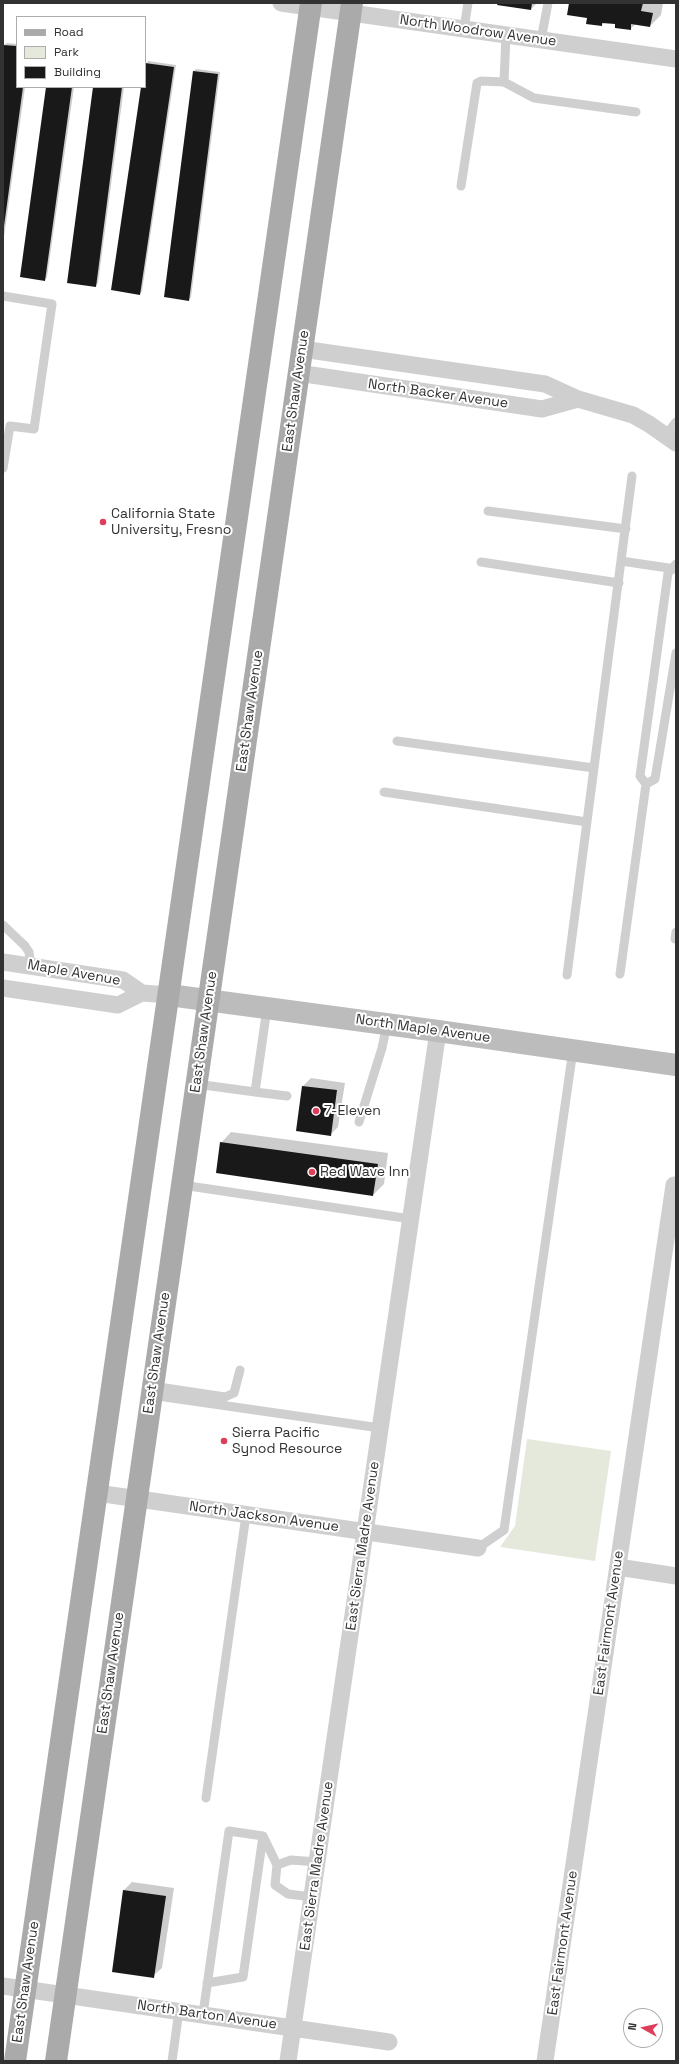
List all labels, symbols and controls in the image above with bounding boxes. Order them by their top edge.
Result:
street label: North Woodrow Avenue [399,12,557,50]
legend [16,16,146,88]
text: Road [54,24,83,40]
text: Park [54,44,79,60]
text: Building [54,64,101,80]
street label: East Shaw Avenue [279,329,313,453]
street label: North Backer Avenue [367,376,509,412]
place label: California State University, Fresno [111,506,231,538]
marker: California State University, Fresno [98,517,108,527]
street label: East Shaw Avenue [233,649,267,773]
street label: Maple Avenue [26,957,122,989]
street label: East Shaw Avenue [187,970,221,1094]
street label: North Maple Avenue [355,1011,491,1047]
place label: 7-Eleven [324,1103,381,1119]
marker: 7-Eleven [311,1106,321,1116]
place label: Red Wave Inn [320,1164,409,1180]
marker: Red Wave Inn [307,1167,317,1177]
street label: East Shaw Avenue [140,1291,174,1415]
place label: Sierra Pacific Synod Resource [232,1425,342,1458]
marker: Sierra Pacific Synod Resource [219,1436,229,1446]
street label: East Sierra Madre Avenue [343,1460,383,1632]
street label: North Jackson Avenue [188,1498,340,1536]
street label: East Fairmont Avenue [591,1550,627,1696]
street label: East Shaw Avenue [94,1611,128,1735]
street label: East Sierra Madre Avenue [297,1780,337,1952]
street label: East Fairmont Avenue [545,1870,581,2016]
street label: East Shaw Avenue [9,1920,43,2044]
street label: North Barton Avenue [136,1997,278,2033]
north arrow [623,2008,663,2048]
text: N [625,2022,640,2031]

